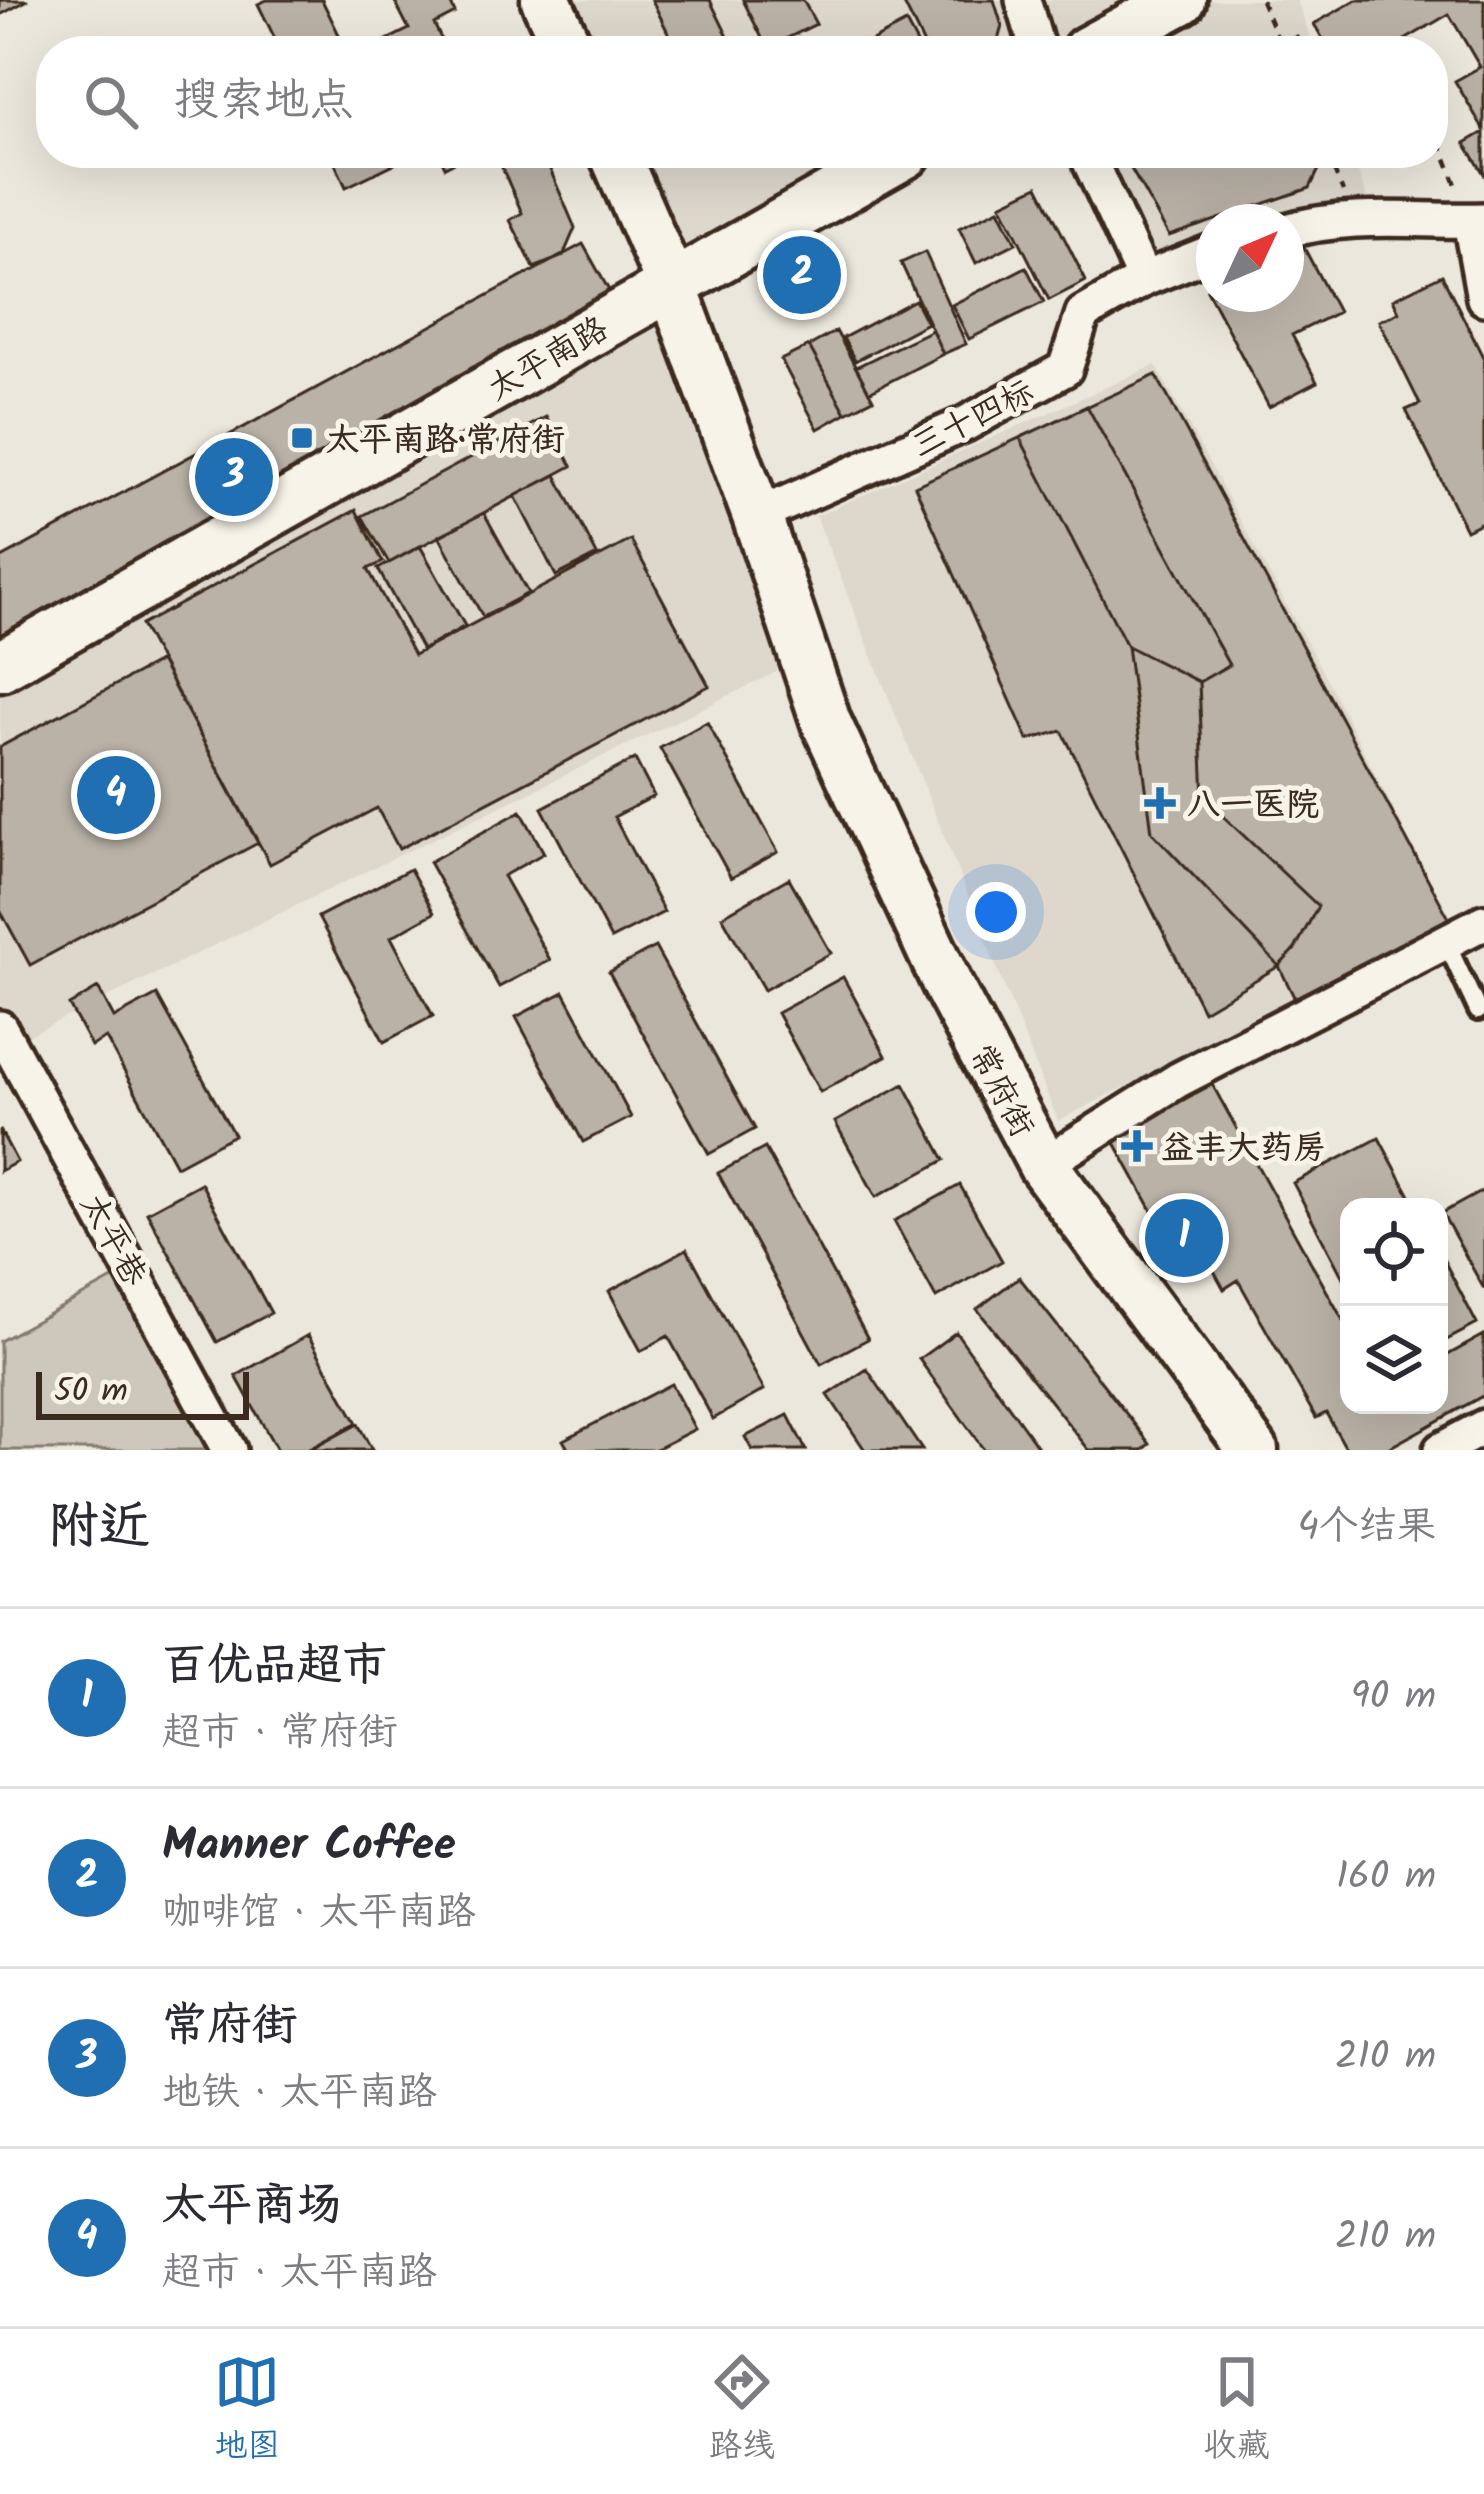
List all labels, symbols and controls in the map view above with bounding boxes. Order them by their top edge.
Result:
search box [36,36,1448,168]
text: 搜索地点 [174,66,354,138]
icon: search [78,69,144,135]
north arrow [1196,204,1304,312]
pin: 2 [763,230,841,320]
street label: 太平南路 [478,304,619,416]
street label: 三十四标 [903,367,1044,474]
place label: 太平南路·常府街 [326,415,565,468]
marker: 太平南路·常府街 [289,425,315,451]
pin: 3 [195,432,273,522]
pin: 4 [77,750,155,840]
place label: 八一医院 [1187,780,1319,833]
marker: 八一医院 [1144,787,1176,819]
your location [966,882,1026,942]
street label: 常府街 [953,1035,1047,1148]
place label: 益丰大药房 [1161,1123,1326,1176]
marker: 益丰大药房 [1124,1133,1150,1159]
street label: 太平巷 [65,1185,159,1297]
pin: 1 [1145,1193,1223,1283]
map controls [1340,1198,1448,1414]
button: locate [1340,1198,1448,1306]
button: layers [1340,1306,1448,1414]
scale bar [36,1366,249,1419]
text: 50 m [54,1366,128,1419]
text: 附近 [48,1488,150,1569]
text: 4个结果 [1298,1497,1436,1559]
text: 百优品超市 [162,1631,387,1703]
text: 1 [81,1667,93,1729]
text: 90 m [1351,1667,1436,1729]
text: 超市 · 常府街 [162,1703,398,1765]
text: Manner Coffee [162,1811,456,1883]
text: 2 [76,1847,98,1909]
text: 160 m [1336,1847,1436,1909]
text: 咖啡馆 · 太平南路 [162,1883,476,1945]
text: 常府街 [162,1991,297,2063]
text: 3 [76,2027,98,2089]
text: 210 m [1335,2027,1436,2089]
text: 地铁 · 太平南路 [162,2063,437,2125]
text: 太平商场 [162,2171,342,2243]
text: 4 [76,2207,98,2269]
text: 210 m [1335,2207,1436,2269]
text: 超市 · 太平南路 [162,2243,437,2305]
tab: 地图 [214,2349,280,2474]
tab: 路线 [709,2349,775,2474]
tab: 收藏 [1204,2349,1270,2474]

